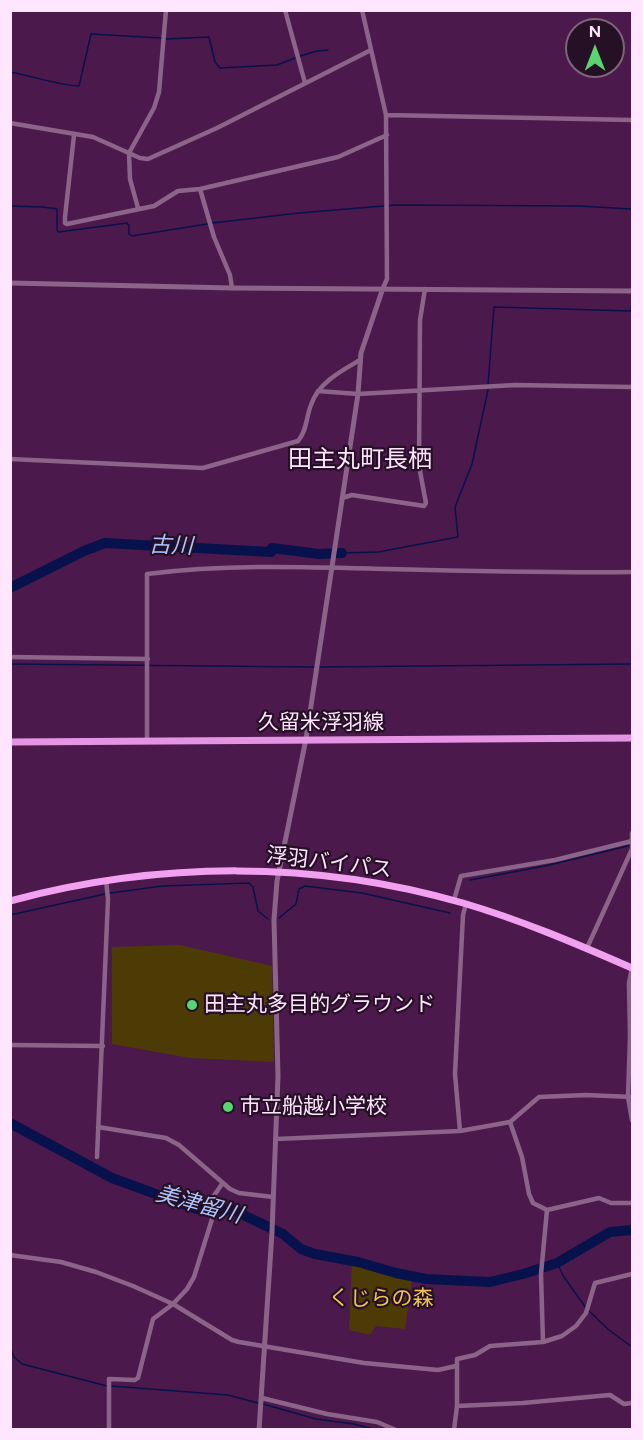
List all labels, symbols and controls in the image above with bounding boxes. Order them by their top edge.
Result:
north arrow [565,18,625,78]
text: N [589,22,601,41]
district label: 田主丸町長栖 [288,446,432,474]
water label: 古川 [149,532,193,560]
street label: 久留米浮羽線 [258,710,384,736]
street label: 浮羽バイパス [265,843,393,883]
place label: 田主丸多目的グラウンド [204,992,435,1018]
marker: 田主丸多目的グラウンド [185,998,199,1012]
place label: 市立船越小学校 [240,1094,387,1120]
marker: 市立船越小学校 [221,1100,235,1114]
water label: 美津留川 [153,1181,245,1229]
park label: くじらの森 [329,1286,433,1312]

